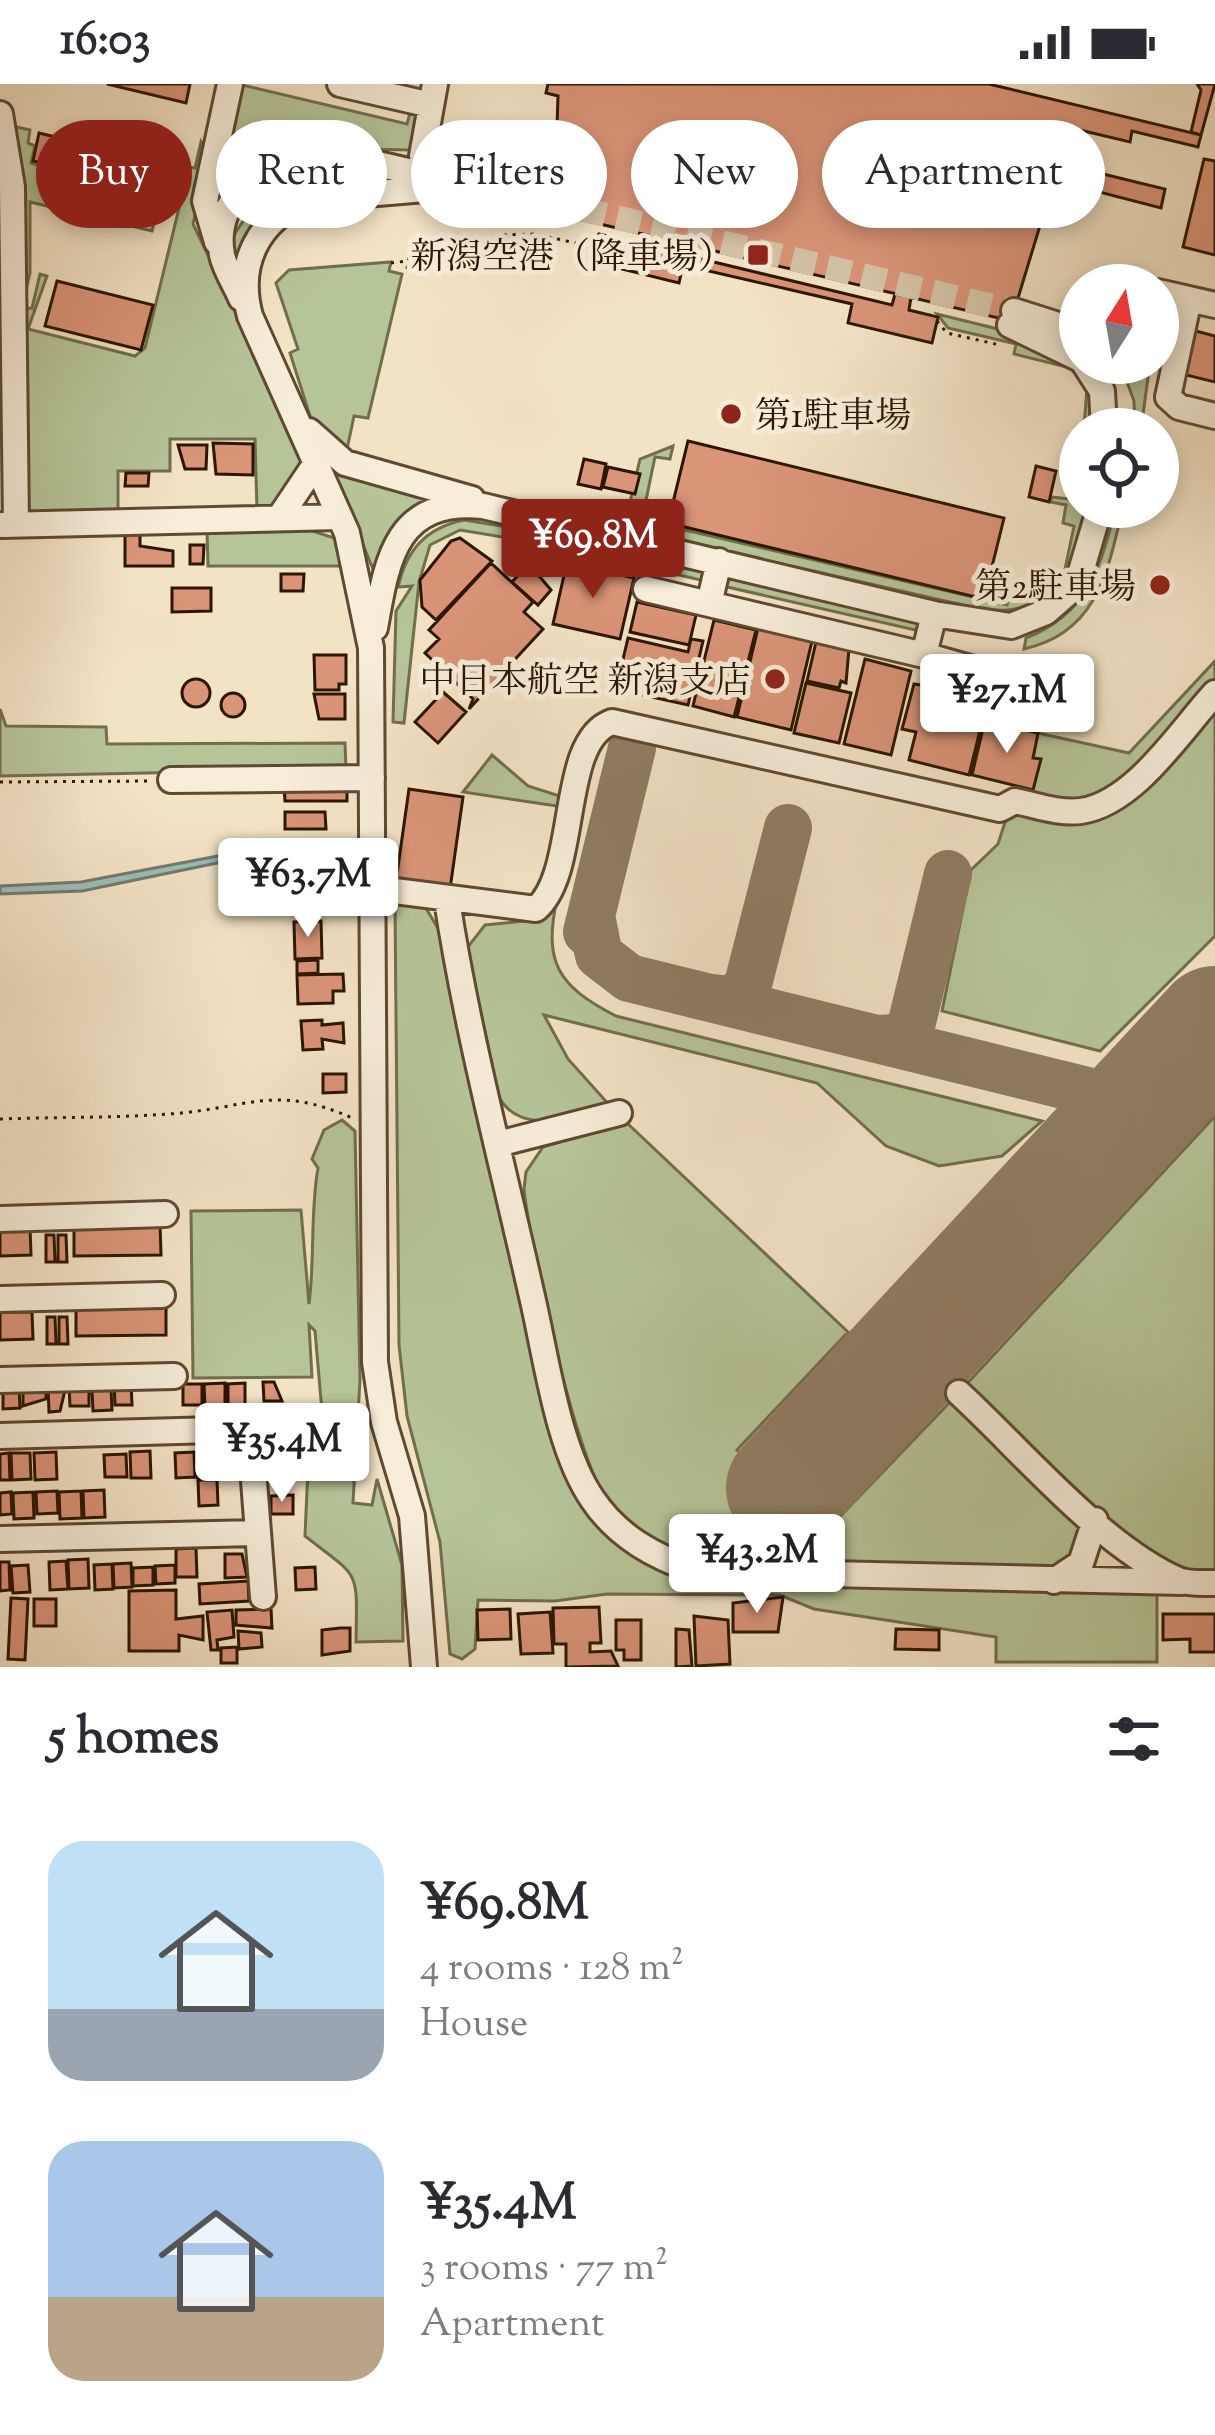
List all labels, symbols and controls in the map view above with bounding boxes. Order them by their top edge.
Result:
text: 16:03 [60,10,150,75]
chip: Buy [36,120,192,228]
chip: Rent [216,120,387,228]
chip: Filters [411,120,607,228]
chip: New [631,120,798,228]
chip: Apartment [822,120,1105,228]
place label: 新潟空港（降車場） [410,233,734,285]
marker: 新潟空港（降車場） [745,242,771,268]
north arrow [1059,264,1179,384]
map controls [1059,264,1179,528]
place label: 第1駐車場 [755,392,911,444]
marker: 第1駐車場 [718,401,744,427]
button: locate [1059,408,1179,528]
pin: ¥69.8M [495,499,691,601]
text: ¥69.8M [529,510,657,566]
place label: 第2駐車場 [975,563,1136,615]
marker: 第2駐車場 [1147,572,1173,598]
pin: ¥27.1M [909,654,1105,756]
place label: 中日本航空 新潟支店 [419,657,751,709]
text: ¥27.1M [947,665,1067,721]
marker: 中日本航空 新潟支店 [762,666,788,692]
pin: ¥63.7M [210,838,406,940]
text: ¥63.7M [245,849,371,905]
pin: ¥35.4M [184,1403,380,1505]
text: ¥35.4M [222,1414,342,1470]
pin: ¥43.2M [659,1514,855,1616]
text: ¥43.2M [696,1525,818,1581]
text: 5 homes [48,1703,219,1776]
icon: filters [1101,1706,1167,1772]
text: ¥69.8M [420,1869,589,1942]
icon: home [144,1889,288,2033]
text: 4 rooms · 128 m² [420,1942,684,1998]
text: House [420,1998,528,2054]
text: ¥35.4M [420,2169,576,2242]
icon: home [144,2189,288,2333]
text: 3 rooms · 77 m² [420,2242,668,2298]
text: Apartment [420,2298,604,2354]

